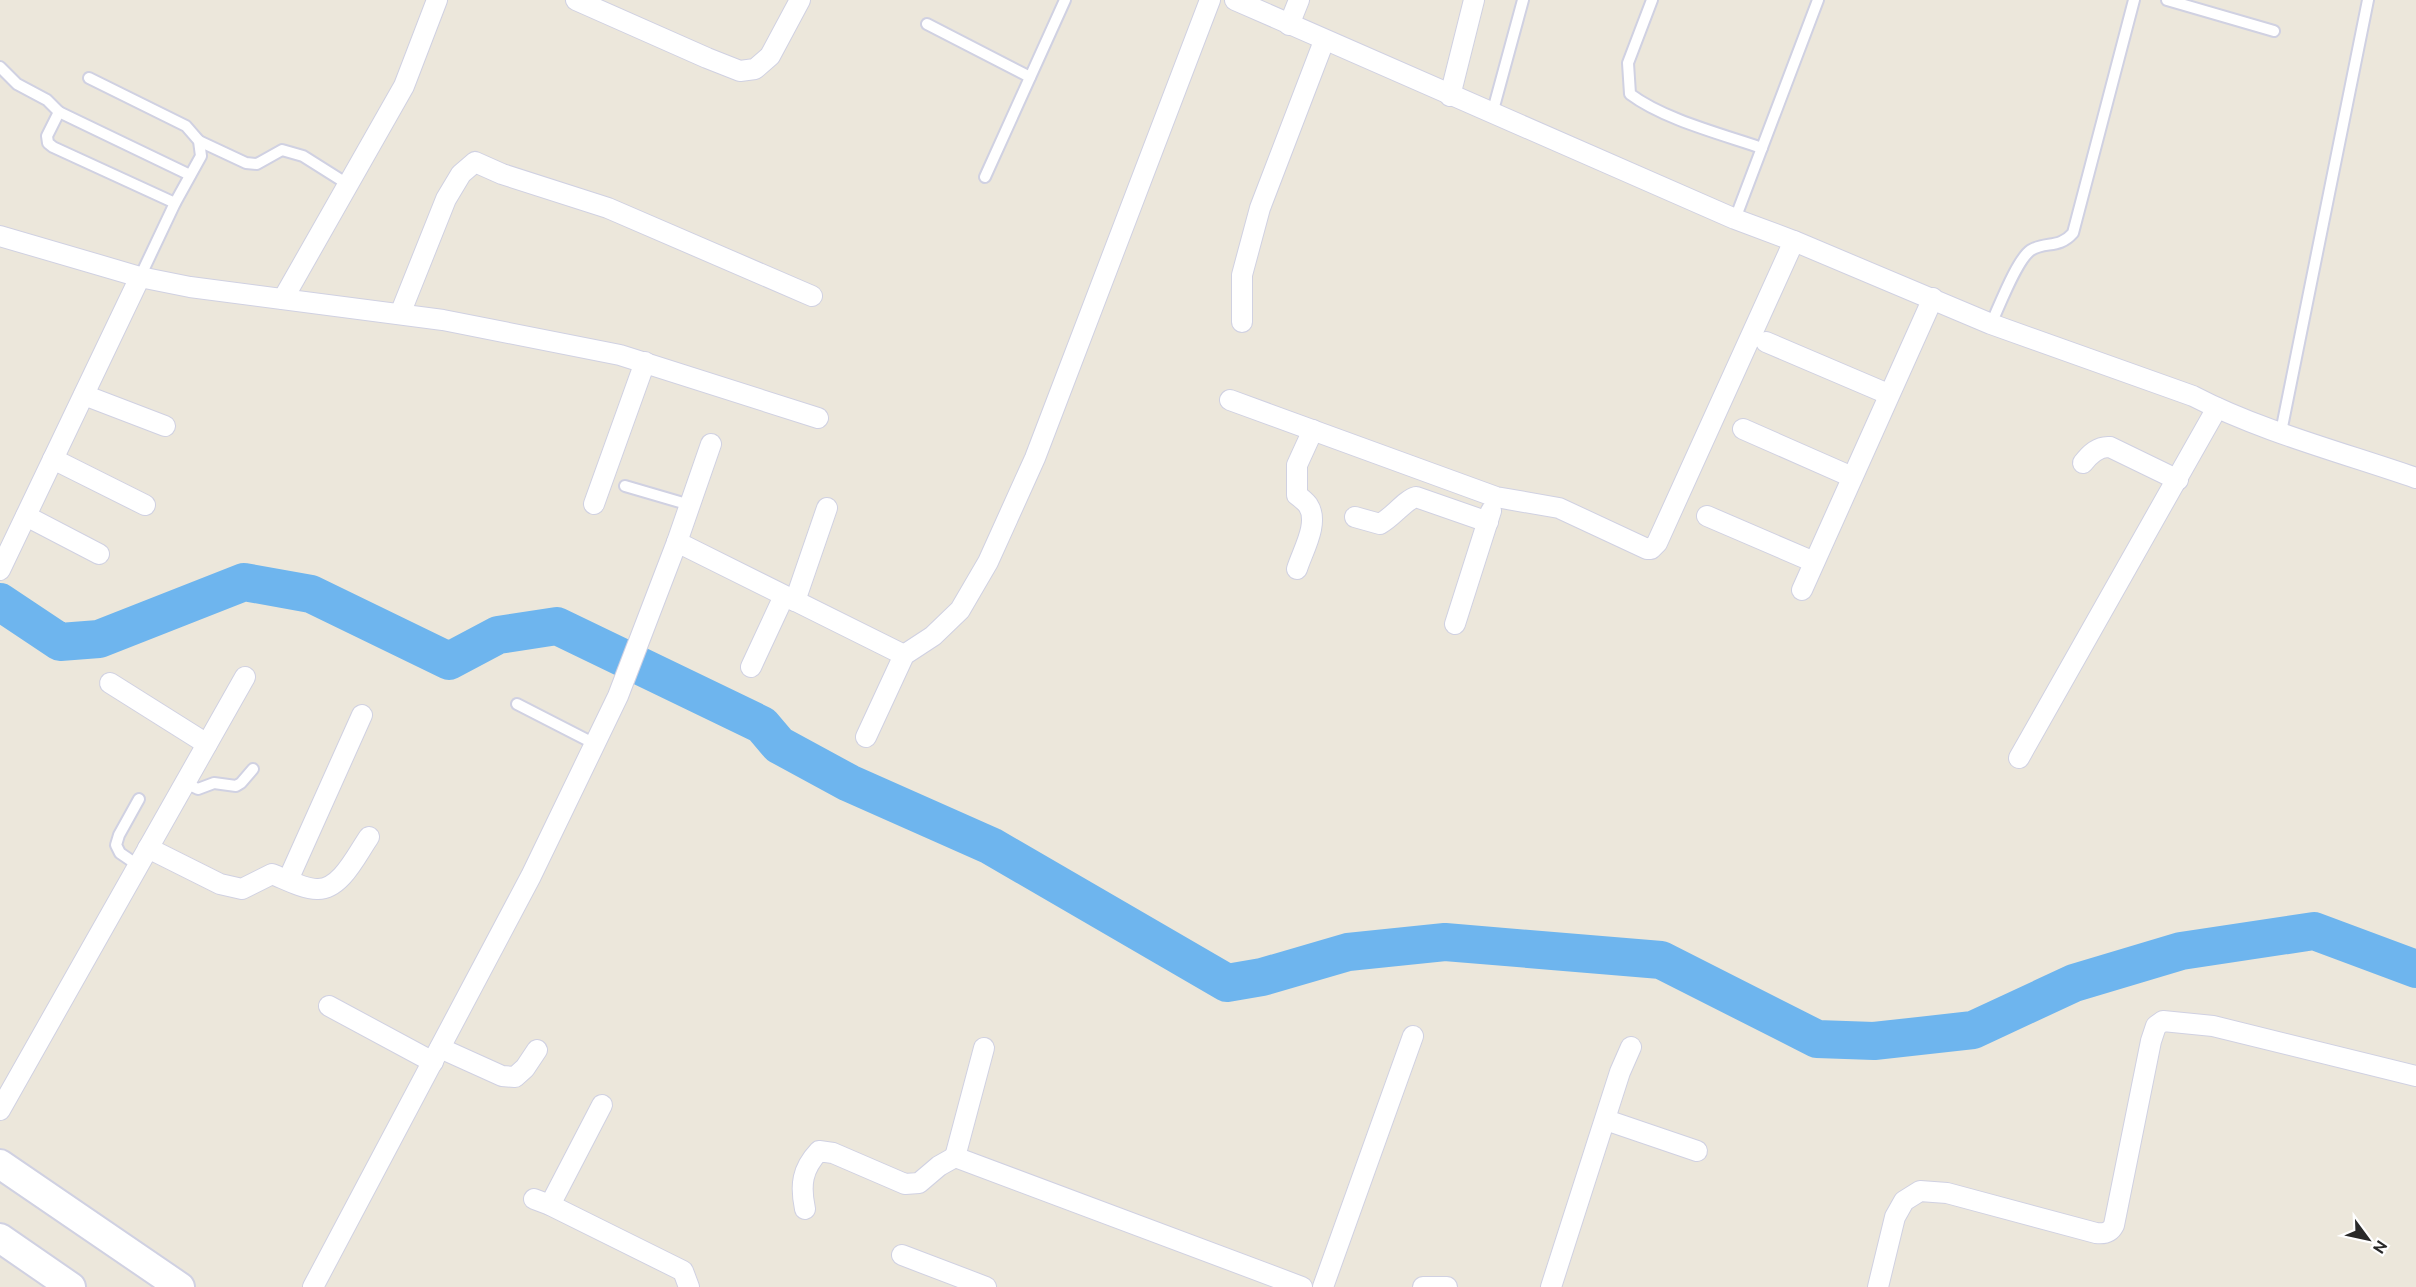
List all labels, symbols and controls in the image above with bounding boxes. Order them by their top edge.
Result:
north arrow [2338,1209,2398,1269]
text: N [2370,1237,2391,1257]

